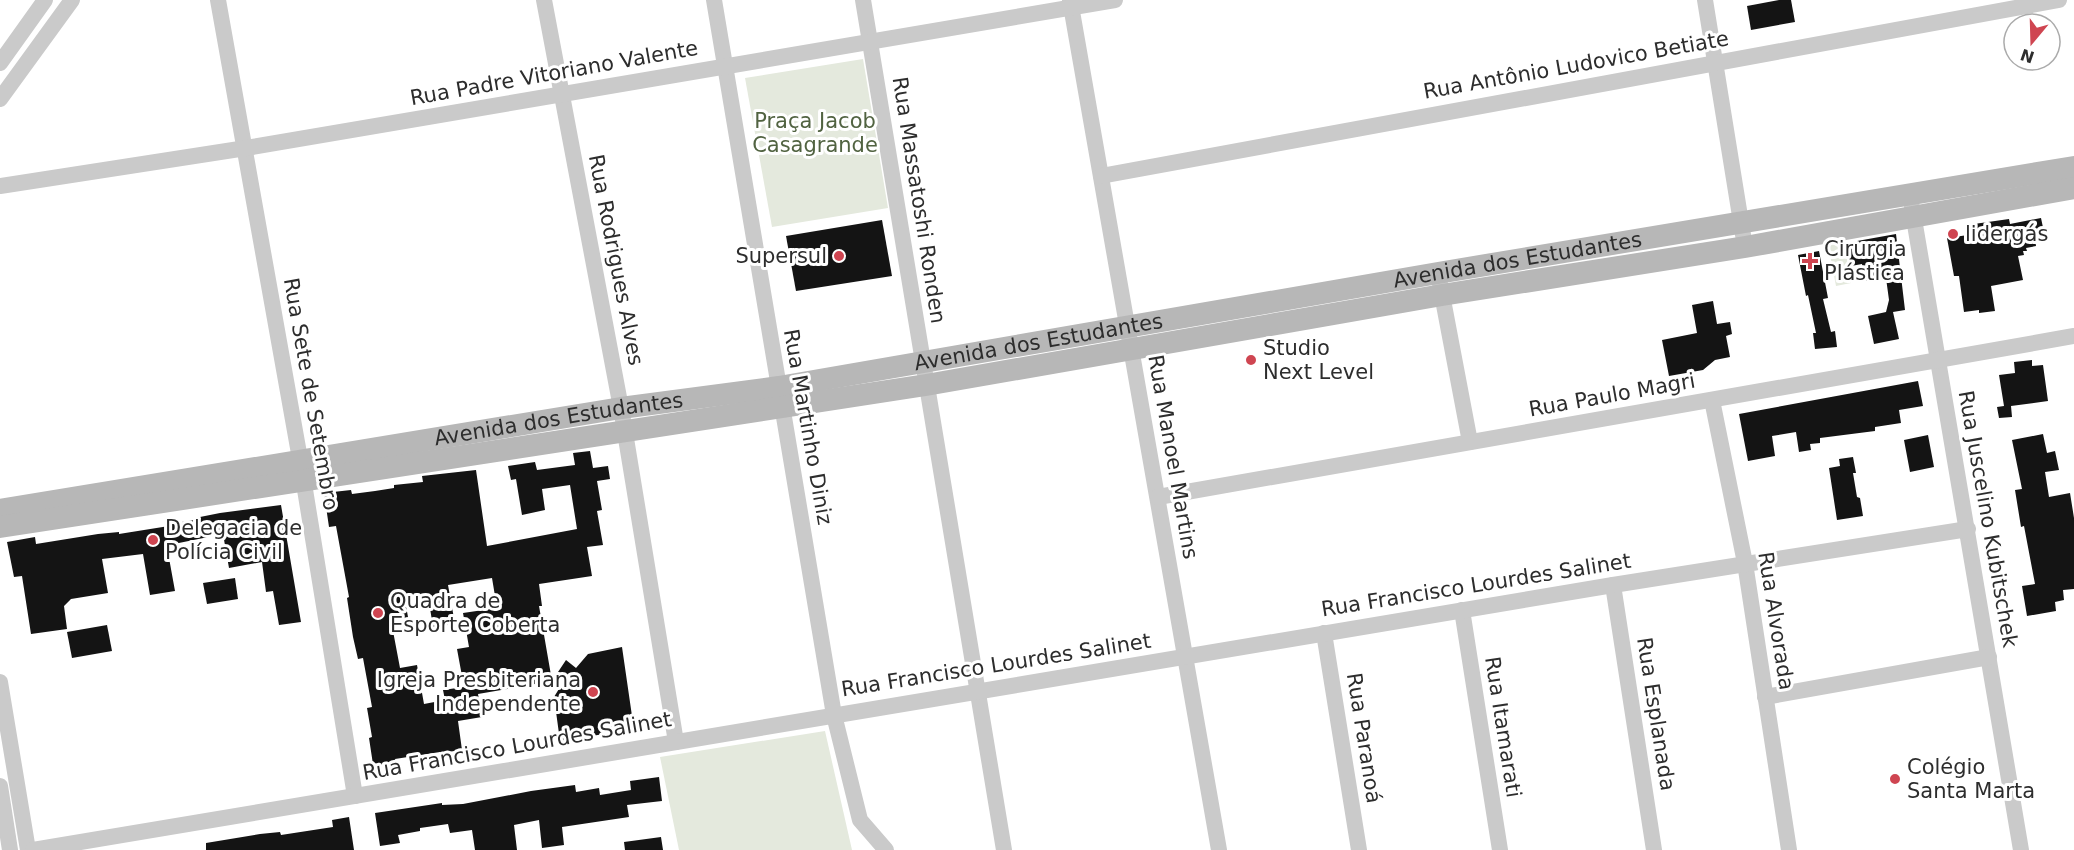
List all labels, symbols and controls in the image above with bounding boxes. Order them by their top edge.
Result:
north arrow [2002,12,2062,72]
street label: Rua Antônio Ludovico Betiate [1422,26,1730,104]
street label: Rua Padre Vitoriano Valente [408,36,700,110]
text: N [2018,45,2037,67]
street label: Rua Massatoshi Ronden [888,75,950,325]
park label: Praça Jacob Casagrande [752,109,878,157]
street label: Rua Rodrigues Alves [584,152,648,368]
place label: lidergás [1965,222,2048,246]
street label: Avenida dos Estudantes [1391,227,1644,293]
marker: lidergás [1946,227,1960,241]
place label: Cirurgia Plástica [1824,237,1907,285]
place label: Supersul [735,244,827,268]
marker: Supersul [832,249,846,263]
marker: Cirurgia Plástica [1801,252,1819,270]
street label: Rua Sete de Setembro [279,276,343,512]
street label: Avenida dos Estudantes [912,309,1165,375]
street label: Rua Martinho Diniz [779,327,837,527]
place label: Studio Next Level [1263,336,1374,384]
street label: Rua Manoel Martins [1143,353,1203,561]
marker: Studio Next Level [1244,353,1258,367]
street label: Rua Paulo Magri [1527,369,1697,421]
street label: Avenida dos Estudantes [432,388,685,451]
street label: Rua Juscelino Kubitschek [1954,389,2023,650]
place label: Delegacia de Polícia Civil [165,516,302,564]
marker: Delegacia de Polícia Civil [146,533,160,547]
street label: Rua Francisco Lourdes Salinet [1319,549,1633,621]
street label: Rua Alvorada [1753,550,1799,692]
place label: Quadra de Esporte Coberta [390,589,560,637]
marker: Quadra de Esporte Coberta [371,606,385,620]
street label: Rua Francisco Lourdes Salinet [839,629,1153,701]
street label: Rua Esplanada [1632,636,1680,792]
street label: Rua Itamarati [1480,655,1526,799]
place label: Igreja Presbiteriana Independente [377,668,581,716]
street label: Rua Paranoá [1342,671,1386,805]
marker: Igreja Presbiteriana Independente [586,685,600,699]
street label: Rua Francisco Lourdes Salinet [361,707,673,785]
place label: Colégio Santa Marta [1907,755,2035,803]
marker: Colégio Santa Marta [1888,772,1902,786]

